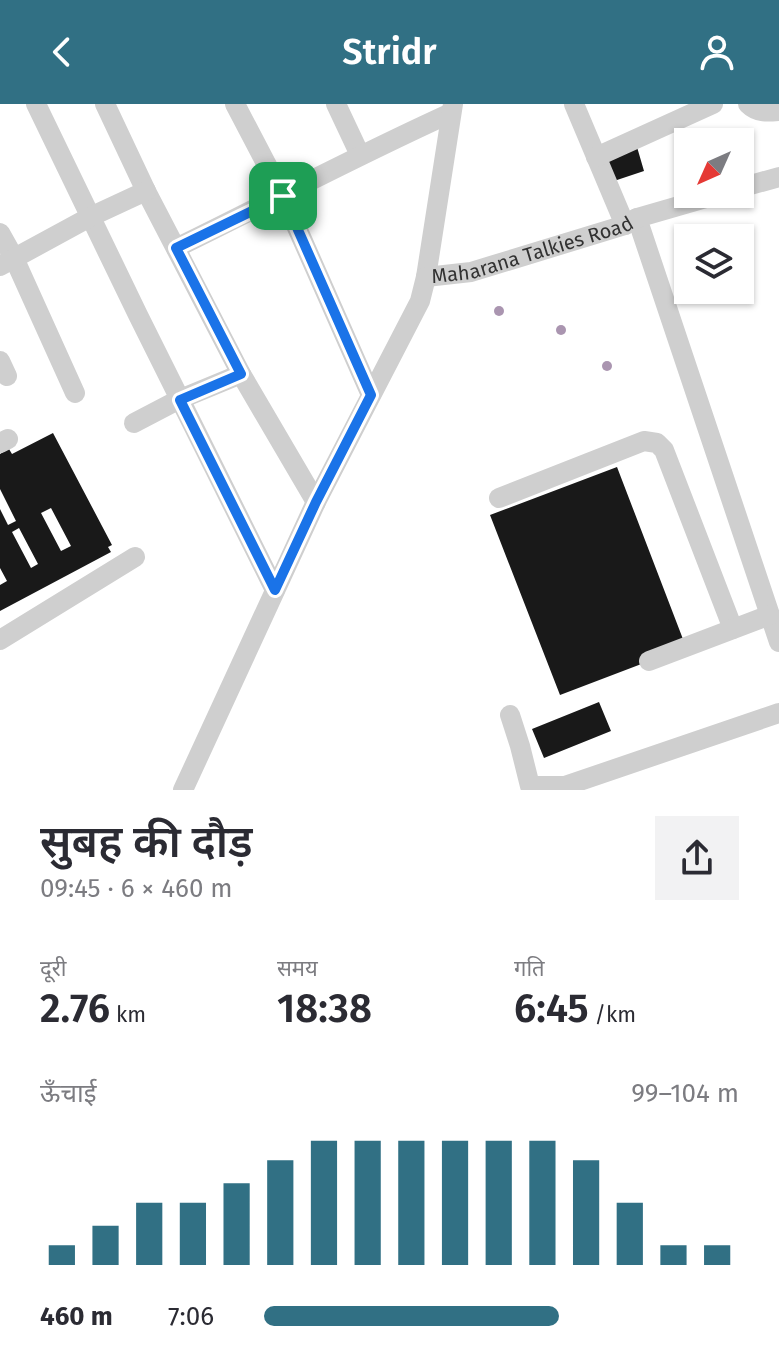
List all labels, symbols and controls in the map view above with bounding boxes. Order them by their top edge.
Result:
icon: back [40,30,84,74]
text: Stridr [342,30,437,74]
icon: person [695,30,739,74]
north arrow [674,128,754,208]
map controls [674,128,754,304]
pin [249,162,317,230]
icon: arrive [261,174,305,218]
street label: Maharana Talkies Road [430,211,638,288]
button: layers [674,224,754,304]
text: सुबह की दौड़ [40,816,253,869]
button: share [655,816,739,900]
text: 09:45 · 6 × 460 m [40,873,233,904]
text: दूरी [40,955,66,982]
text: समय [277,955,318,982]
text: गति [514,955,545,982]
text: 2.76 [40,985,110,1033]
text: 18:38 [277,985,372,1033]
text: 6:45 [514,985,589,1033]
text: km [110,1001,146,1028]
text: /km [589,1001,636,1028]
text: ऊँचाई [40,1078,96,1109]
text: 99–104 m [631,1078,739,1109]
text: 460 m [40,1301,113,1332]
text: 7:06 [168,1301,214,1332]

